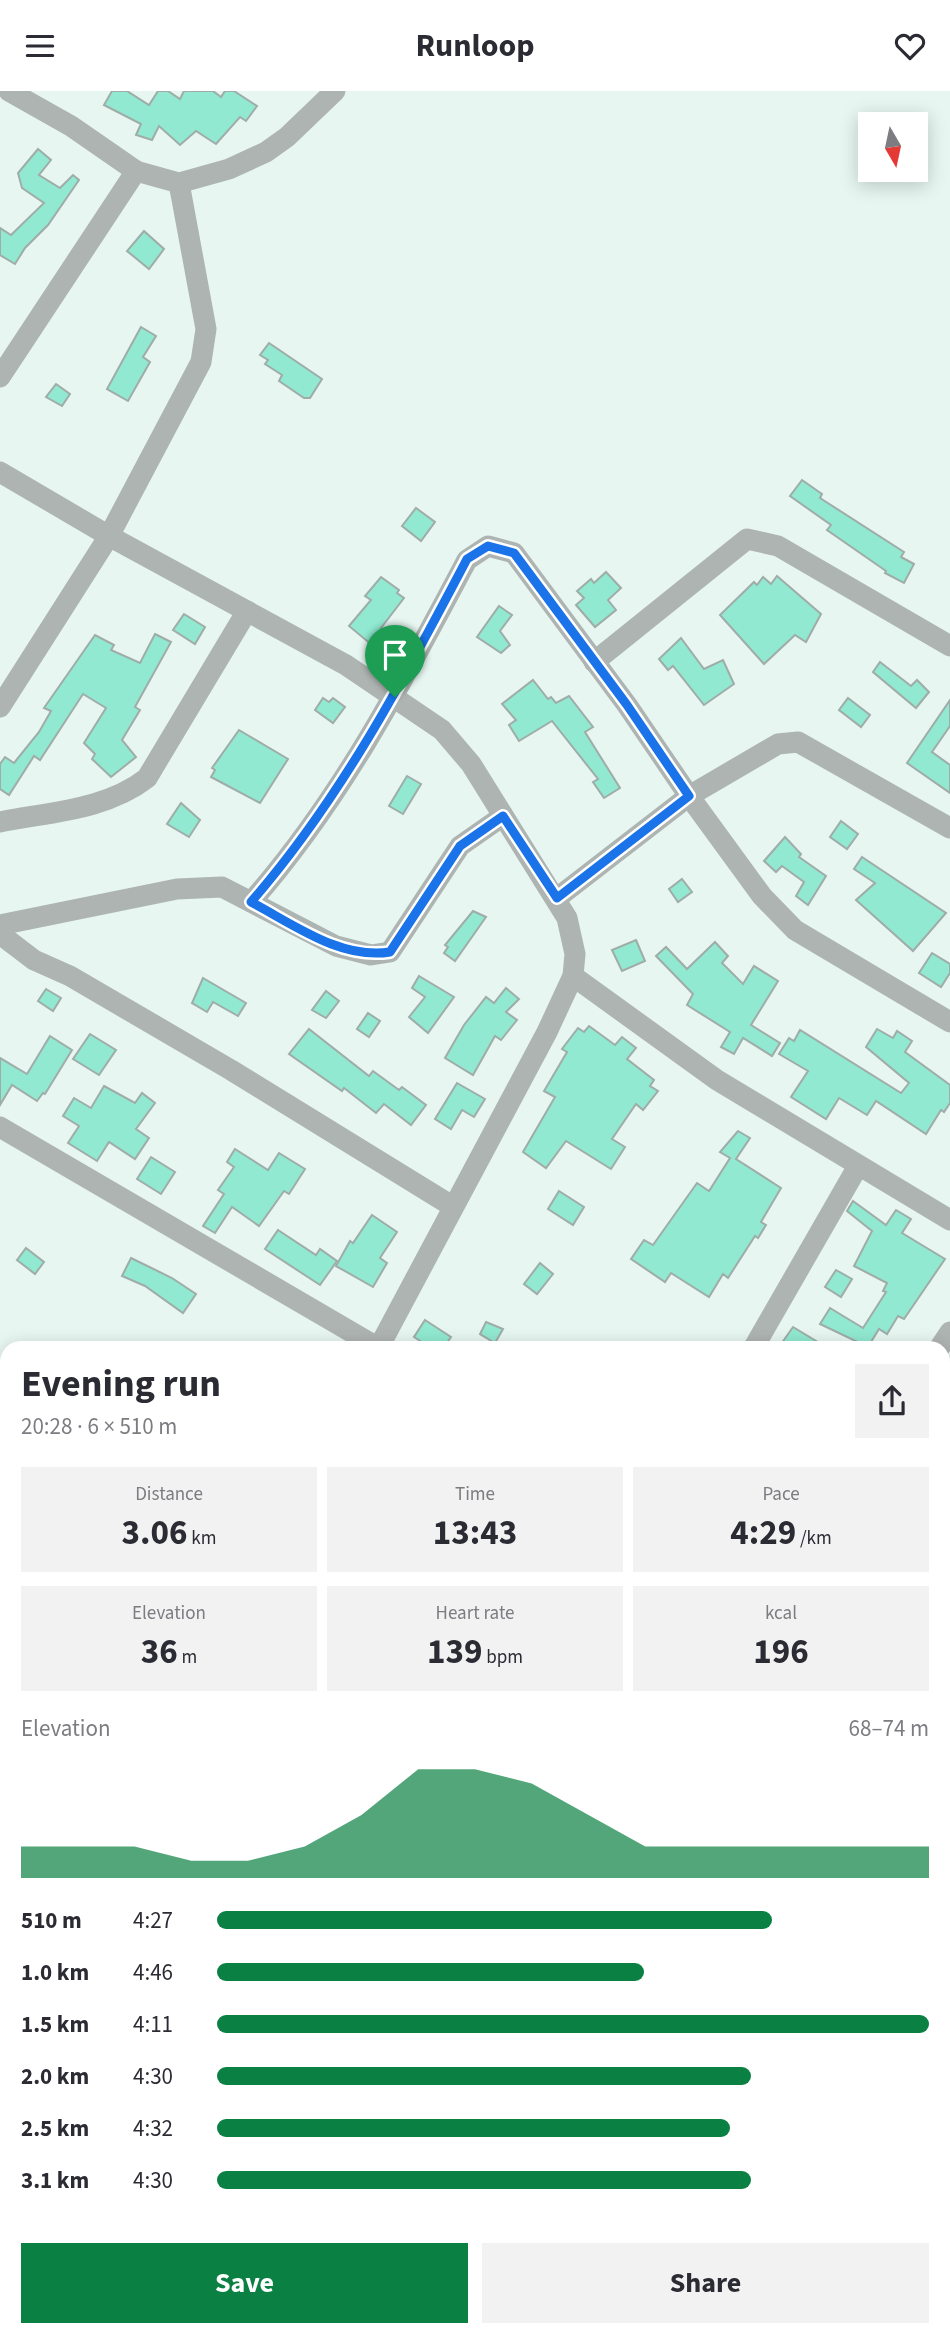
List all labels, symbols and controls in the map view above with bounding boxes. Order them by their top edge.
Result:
text: Runloop [415,23,535,69]
icon: menu [21,27,59,65]
icon: heart [891,27,929,65]
north arrow [858,112,928,182]
map controls [858,112,928,182]
pin [365,625,425,697]
icon: arrive [376,636,414,674]
text: Evening run [21,1357,221,1411]
button: share [855,1364,929,1438]
text: 20:28 · 6 × 510 m [21,1410,177,1443]
text: Distance [135,1481,203,1508]
text: Time [455,1481,495,1508]
text: Pace [762,1481,800,1508]
text: 3.06 [122,1508,187,1558]
text: 13:43 [433,1508,517,1558]
text: 4:29 [730,1508,796,1558]
text: km [187,1525,216,1552]
text: /km [796,1525,832,1552]
text: Elevation [132,1600,206,1627]
text: Heart rate [436,1600,515,1627]
text: kcal [765,1600,797,1627]
text: 36 [141,1627,178,1677]
text: 139 [427,1627,482,1677]
text: 196 [753,1627,809,1677]
text: m [178,1644,197,1671]
text: bpm [482,1644,523,1671]
text: Elevation [21,1712,111,1745]
text: 68–74 m [849,1712,929,1745]
text: 510 m [21,1904,82,1937]
text: 4:27 [133,1904,173,1937]
text: 1.0 km [21,1956,89,1989]
text: 4:46 [133,1956,173,1989]
text: 1.5 km [21,2008,89,2041]
text: 4:11 [133,2008,173,2041]
text: 2.0 km [21,2060,89,2093]
text: 4:30 [133,2060,173,2093]
text: 2.5 km [21,2112,89,2145]
text: 4:32 [133,2112,173,2145]
text: 3.1 km [21,2164,89,2197]
text: 4:30 [133,2164,173,2197]
button: Save [21,2243,468,2323]
button: Share [482,2243,929,2323]

